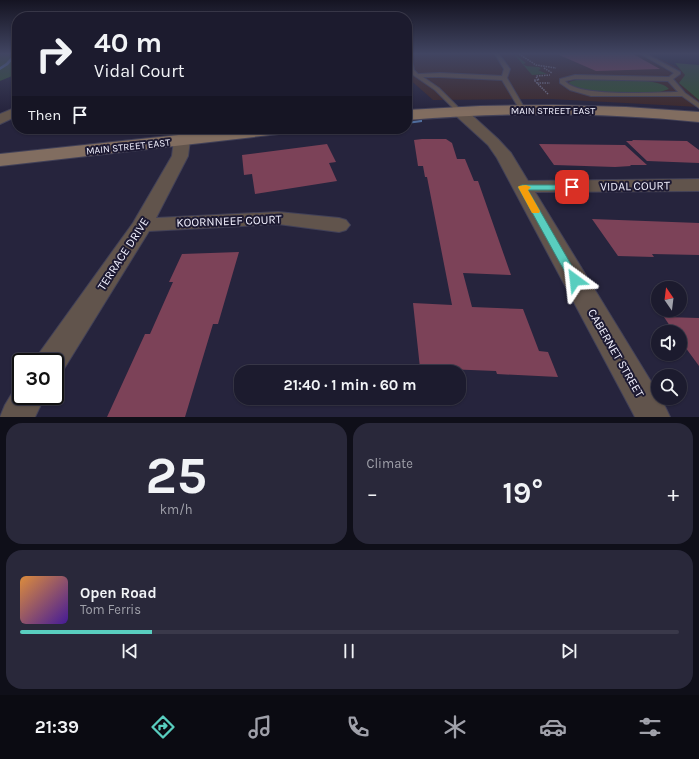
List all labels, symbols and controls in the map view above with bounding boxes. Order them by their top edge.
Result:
text: 40 m [94,26,162,59]
icon: right [28,28,80,80]
text: Vidal Court [94,60,184,82]
icon: arrive [69,104,91,126]
street label: MAIN STREET EAST [511,105,595,117]
text: Then [28,106,61,124]
street label: MAIN STREET EAST [85,137,171,157]
pin [555,170,589,204]
icon: arrive [561,176,583,198]
street label: VIDAL COURT [600,178,670,194]
street label: KOORNNEEF COURT [176,212,282,230]
street label: TERRACE DRIVE [94,215,152,293]
position arrow [554,259,596,301]
north arrow [651,281,687,317]
map controls [651,281,687,405]
street label: CABERNET STREET [585,306,647,400]
button: sound [651,325,687,361]
speed limit sign: 30 [12,353,64,405]
button: search [651,369,687,405]
text: 21:40 · 1 min · 60 m [284,376,416,394]
text: 25 [145,445,207,506]
text: Climate [367,456,413,471]
text: 19° [502,475,543,511]
text: − [367,481,378,507]
text: + [667,481,679,507]
text: km/h [160,502,193,517]
text: Open Road [80,584,157,602]
text: Tom Ferris [80,602,141,617]
icon: previous [119,640,141,662]
icon: pause [338,640,360,662]
icon: next [558,640,580,662]
icon: directions [149,713,177,741]
icon: music [246,713,274,741]
icon: phone [344,713,372,741]
icon: climate [441,713,469,741]
icon: car [539,713,567,741]
icon: filters [636,713,664,741]
text: 21:39 [35,716,79,738]

